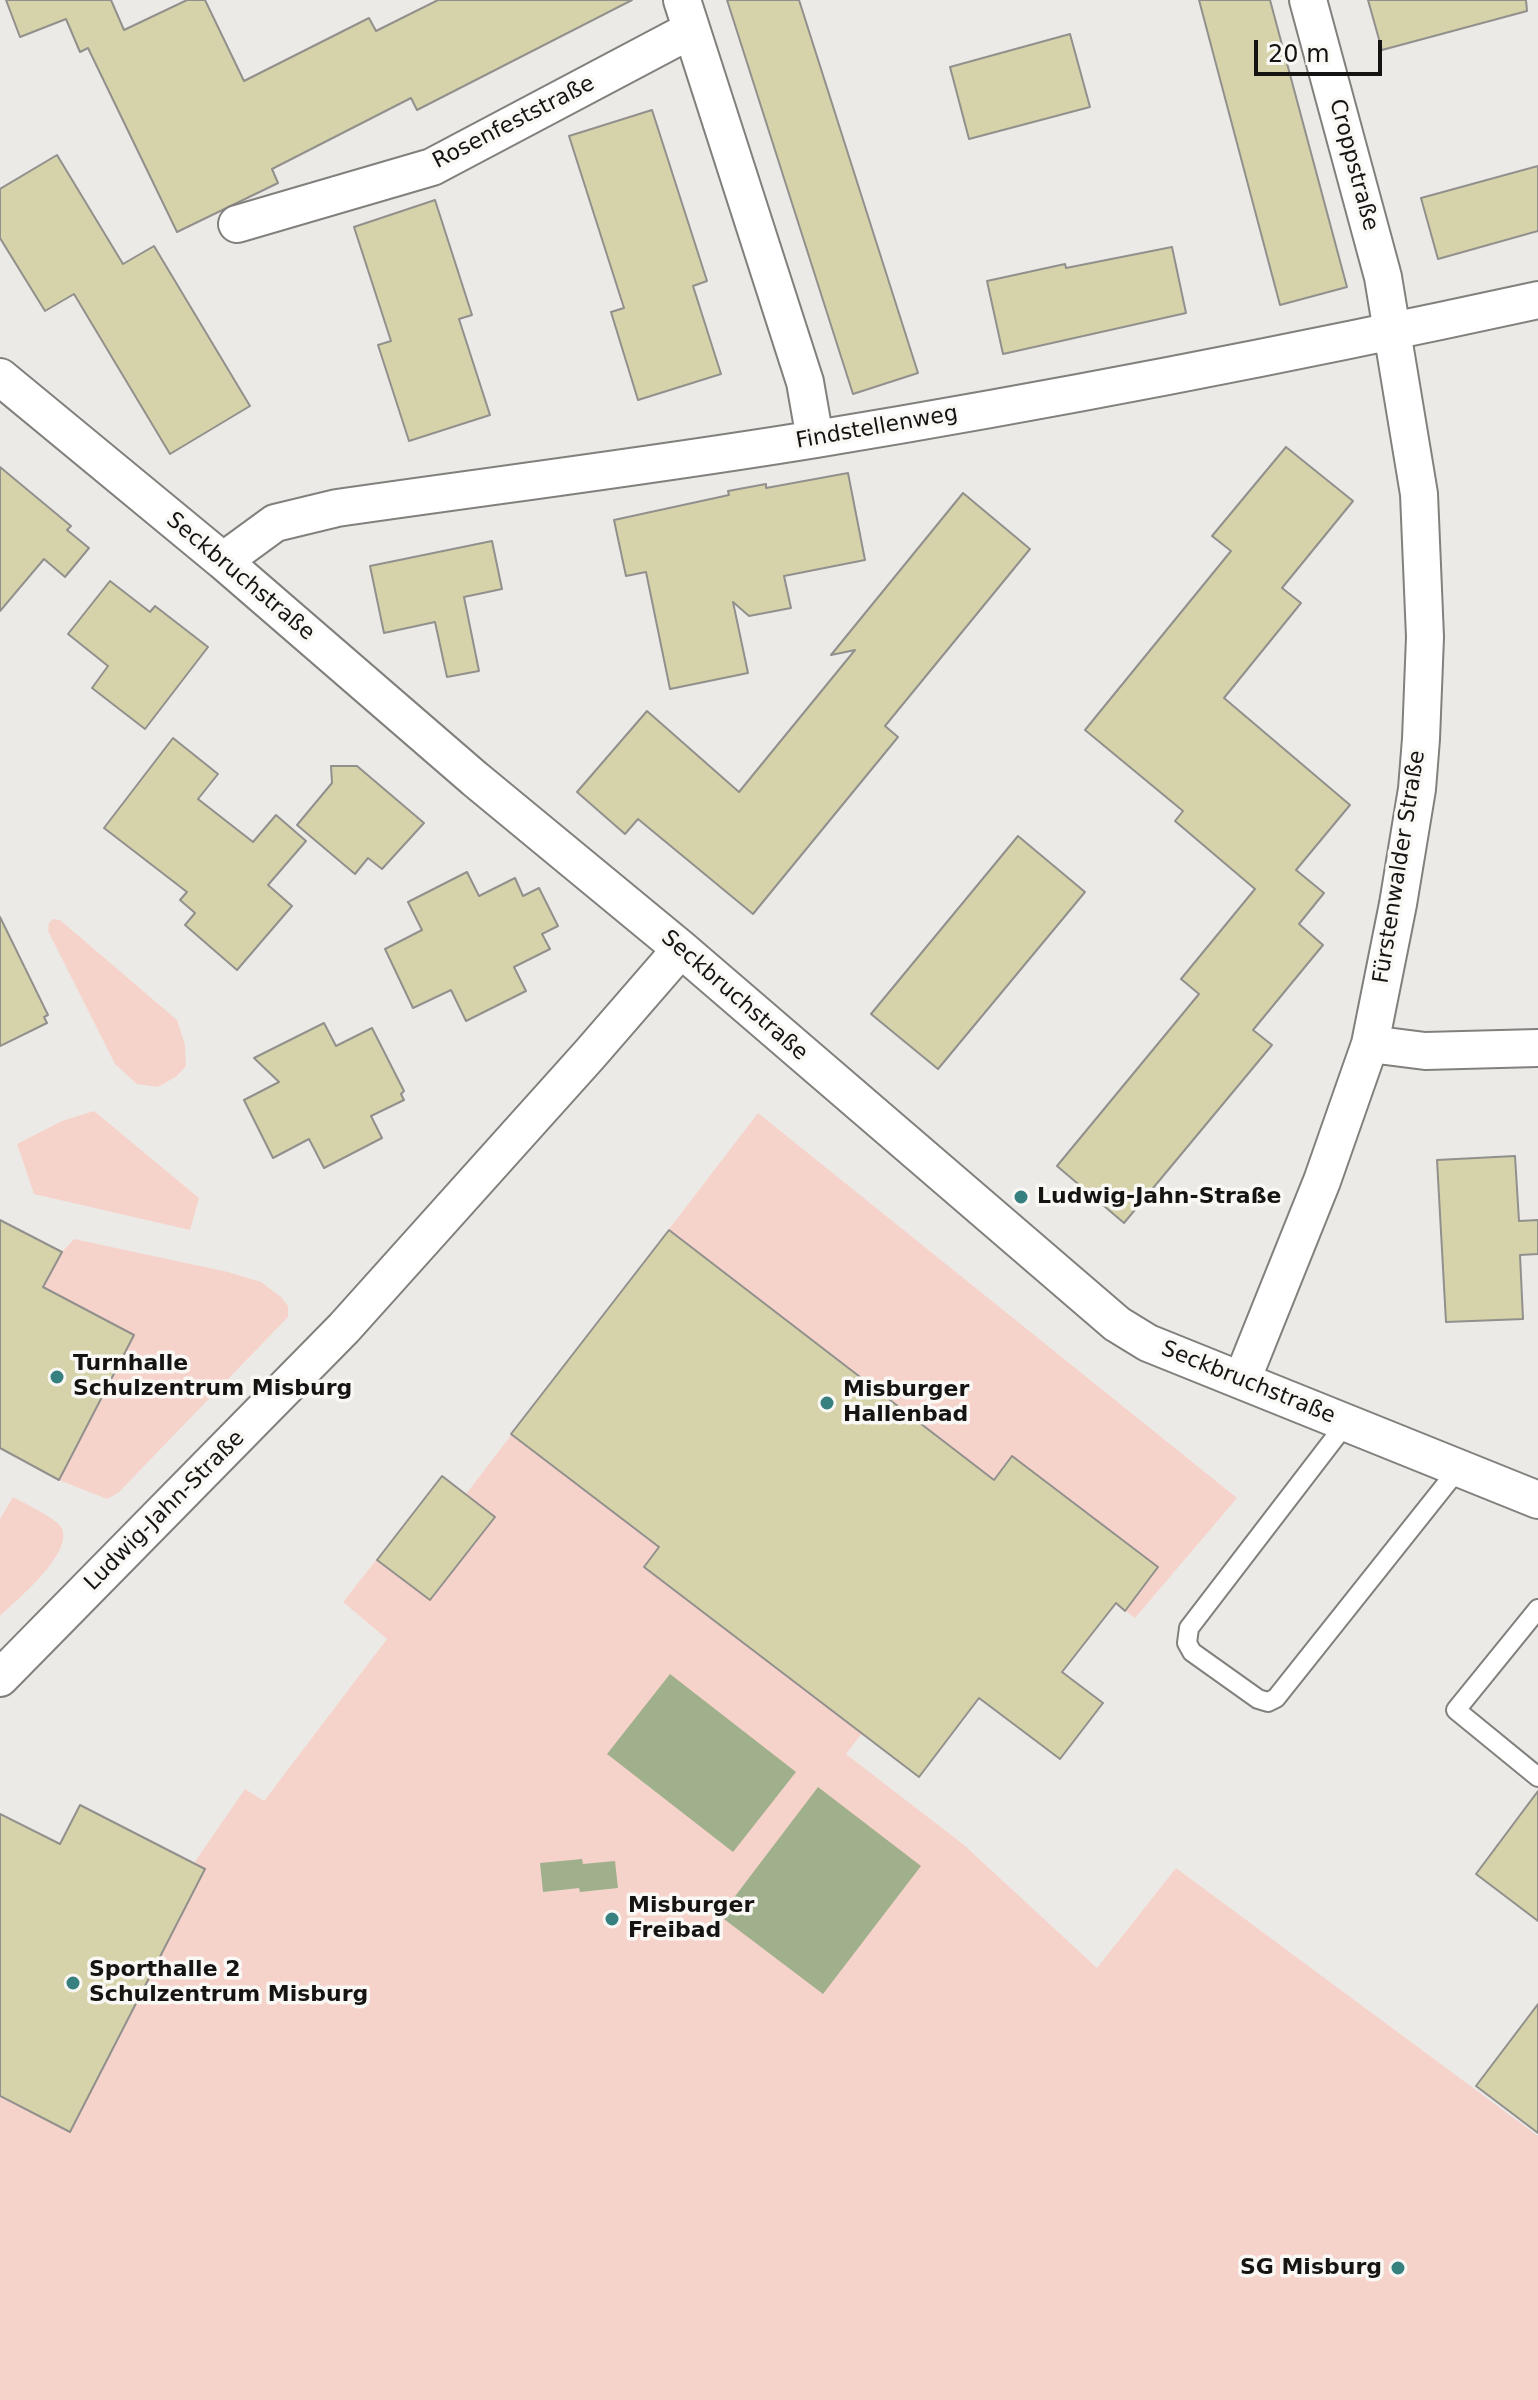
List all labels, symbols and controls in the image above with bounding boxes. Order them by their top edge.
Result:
scale bar [1258,24,1386,74]
text: 20 m [1268,40,1330,68]
street label: Rosenfeststraße [429,71,599,175]
street label: Croppstraße [1323,96,1383,234]
street label: Findstellenweg [794,401,960,455]
street label: Seckbruchstraße [161,507,319,647]
street label: Fürstenwalder Straße [1369,749,1431,985]
street label: Seckbruchstraße [655,925,813,1067]
place label: Ludwig-Jahn-Straße [1037,1184,1281,1210]
marker: Ludwig-Jahn-Straße [1012,1188,1030,1206]
street label: Seckbruchstraße [1157,1336,1339,1430]
place label: Turnhalle Schulzentrum Misburg [73,1351,352,1402]
marker: Turnhalle Schulzentrum Misburg [48,1368,66,1386]
place label: Misburger Hallenbad [843,1377,969,1428]
marker: Misburger Hallenbad [818,1394,836,1412]
street label: Ludwig-Jahn-Straße [80,1426,250,1596]
place label: Misburger Freibad [628,1893,754,1944]
marker: Misburger Freibad [603,1910,621,1928]
place label: Sporthalle 2 Schulzentrum Misburg [89,1957,368,2008]
marker: Sporthalle 2 Schulzentrum Misburg [64,1974,82,1992]
place label: SG Misburg [1240,2255,1382,2281]
marker: SG Misburg [1389,2259,1407,2277]

